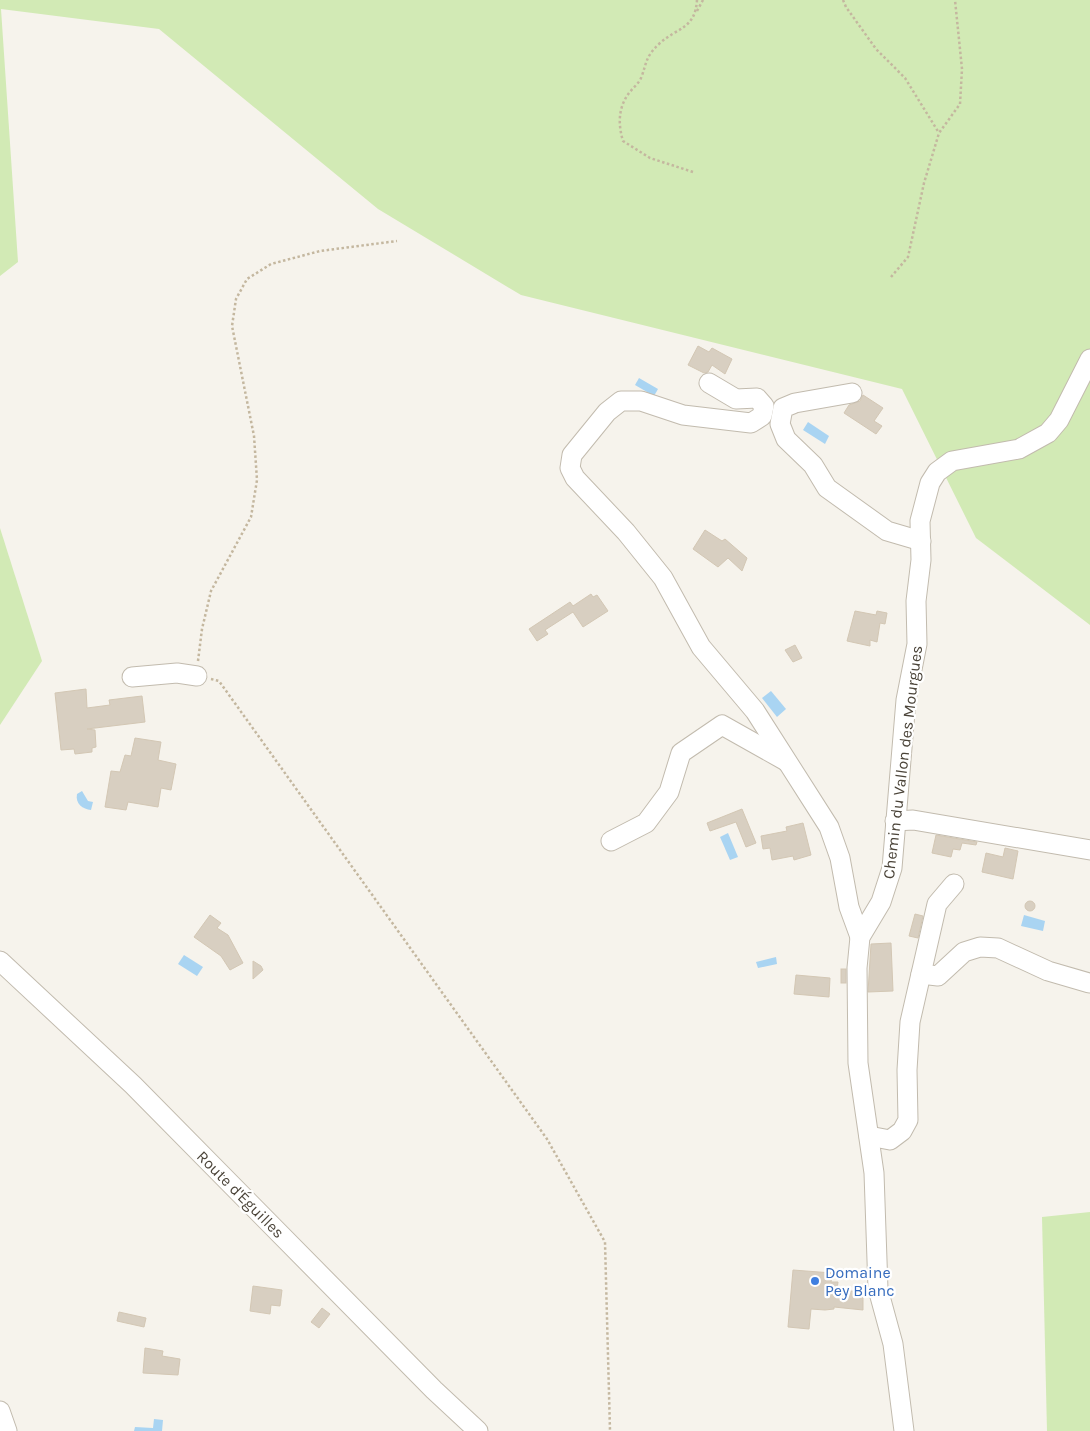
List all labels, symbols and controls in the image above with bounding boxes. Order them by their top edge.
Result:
street label: Chemin du Vallon des Mourgues [879,644,926,880]
street label: Route d'Éguilles [193,1147,288,1242]
place label: Domaine Pey Blanc [825,1263,894,1300]
marker: Domaine Pey Blanc [809,1275,821,1287]

